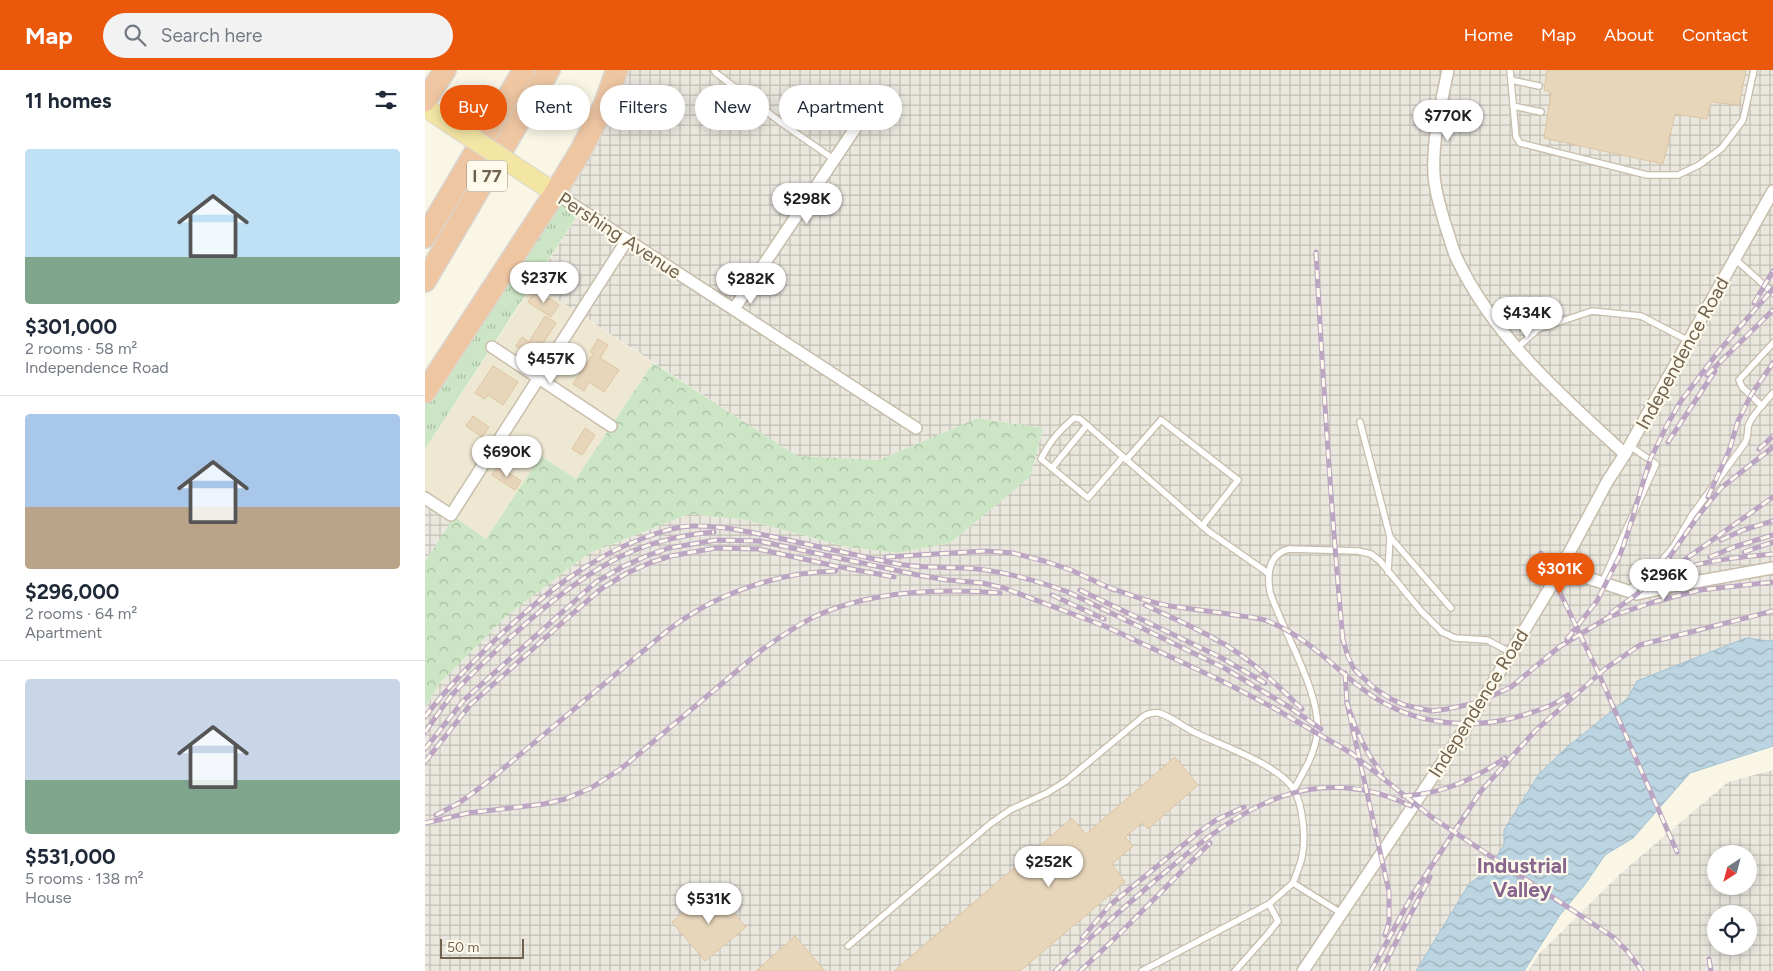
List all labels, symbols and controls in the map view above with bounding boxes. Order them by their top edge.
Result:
search box [103,13,453,58]
text: Map [25,21,73,50]
icon: search [121,21,149,49]
text: Search here [161,24,262,47]
text: Home [1464,24,1513,46]
text: Map [1541,24,1576,46]
text: About [1604,24,1654,46]
text: Contact [1682,24,1748,46]
chip: Buy [440,85,507,130]
chip: Rent [517,85,590,130]
chip: Filters [600,85,685,130]
chip: New [695,85,769,130]
chip: Apartment [779,85,902,130]
icon: filters [372,86,400,114]
text: 11 homes [25,88,112,113]
pin: $770K [1413,100,1483,142]
text: $770K [1424,106,1472,125]
road number: I 77 [467,160,507,192]
icon: home [168,181,258,271]
pin: $298K [772,182,842,225]
street label: Pershing Avenue [554,187,686,284]
text: $298K [783,189,831,208]
pin: $237K [509,262,579,304]
pin: $282K [716,262,786,305]
text: $237K [521,268,567,287]
text: $282K [727,269,775,288]
street label: Independence Road [1631,273,1734,433]
pin: $434K [1492,296,1562,339]
text: $434K [1503,303,1551,322]
text: $301,000 [25,314,117,339]
text: 2 rooms · 58 m² [25,339,137,358]
pin: $457K [516,342,586,385]
text: $457K [527,349,575,368]
text: Independence Road [25,358,169,377]
pin: $690K [472,436,542,478]
text: $690K [483,442,531,461]
icon: home [168,447,258,537]
pin: $301K [1525,552,1595,595]
pin: $296K [1629,558,1699,601]
text: $301K [1537,559,1583,578]
text: $296K [1640,565,1688,584]
text: $296,000 [25,579,119,604]
text: 2 rooms · 64 m² [25,604,137,623]
text: Apartment [25,623,102,642]
street label: Independence Road [1423,625,1533,782]
icon: home [168,712,258,802]
text: $531,000 [25,844,116,869]
north arrow [1707,845,1757,895]
map controls [1707,845,1757,955]
pin: $252K [1014,846,1084,888]
text: $252K [1025,852,1073,871]
district label: Industrial Valley [1477,853,1567,902]
text: 5 rooms · 138 m² [25,869,144,888]
pin: $531K [674,882,744,925]
text: House [25,888,71,907]
text: $531K [687,889,731,908]
button: locate [1707,905,1757,955]
scale bar [440,936,524,959]
text: 50 m [447,939,479,956]

